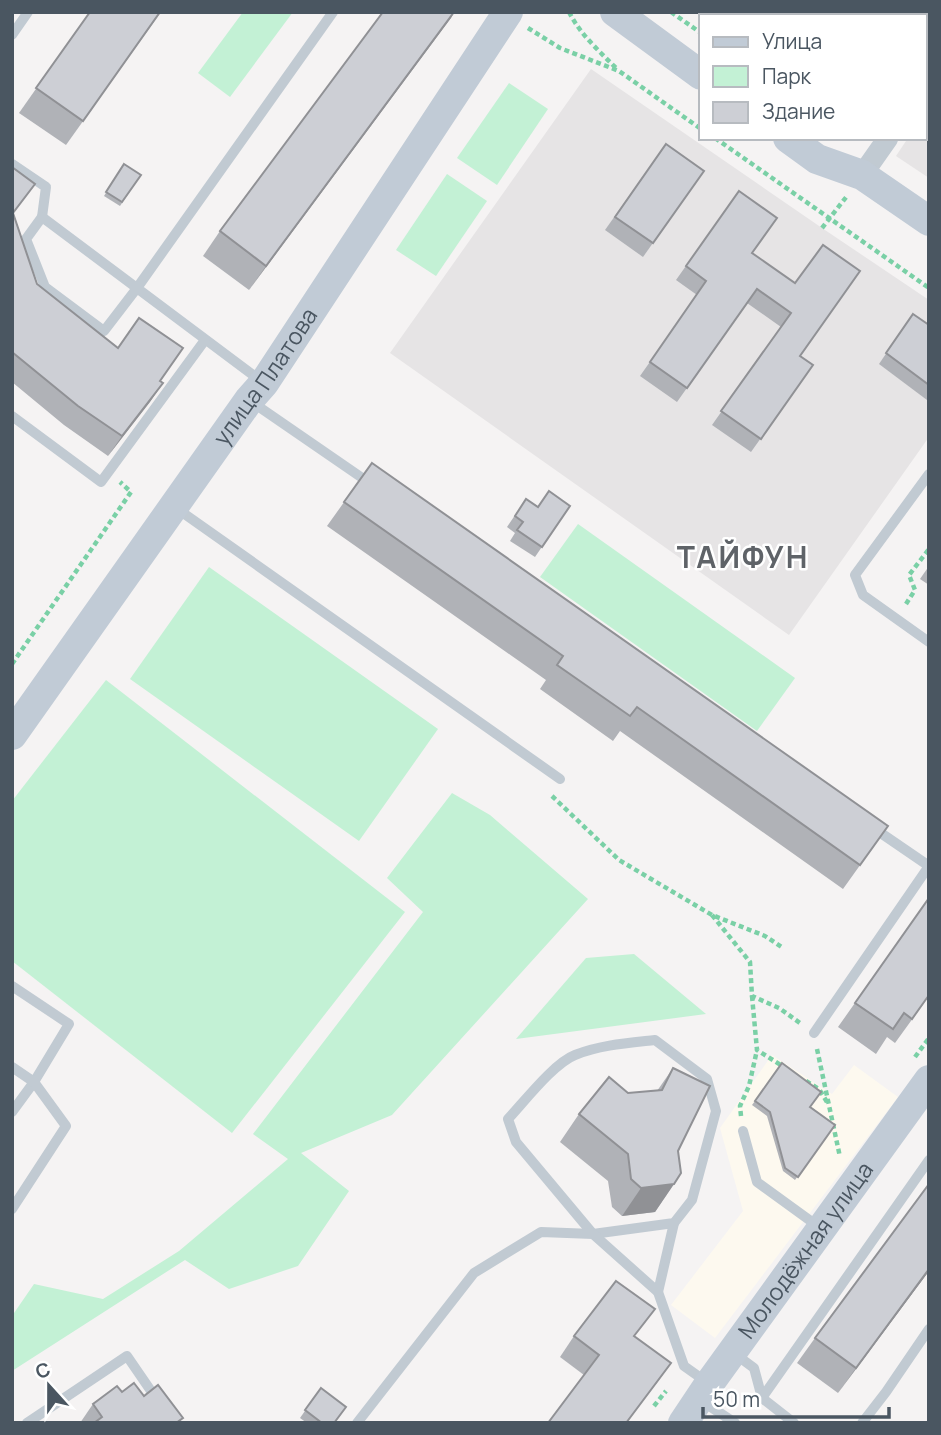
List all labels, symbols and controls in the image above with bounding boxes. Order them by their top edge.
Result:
legend [699,14,927,140]
text: Улица [762,27,822,55]
text: Парк [762,62,812,90]
text: Здание [762,97,835,125]
street label: улица Платова [205,301,324,451]
district label: ТАЙФУН [677,536,809,577]
street label: Молодёжная улица [730,1155,880,1345]
north arrow [14,1351,84,1421]
text: С [32,1355,54,1385]
scale bar [703,1376,888,1420]
text: 50 m [713,1385,760,1413]

